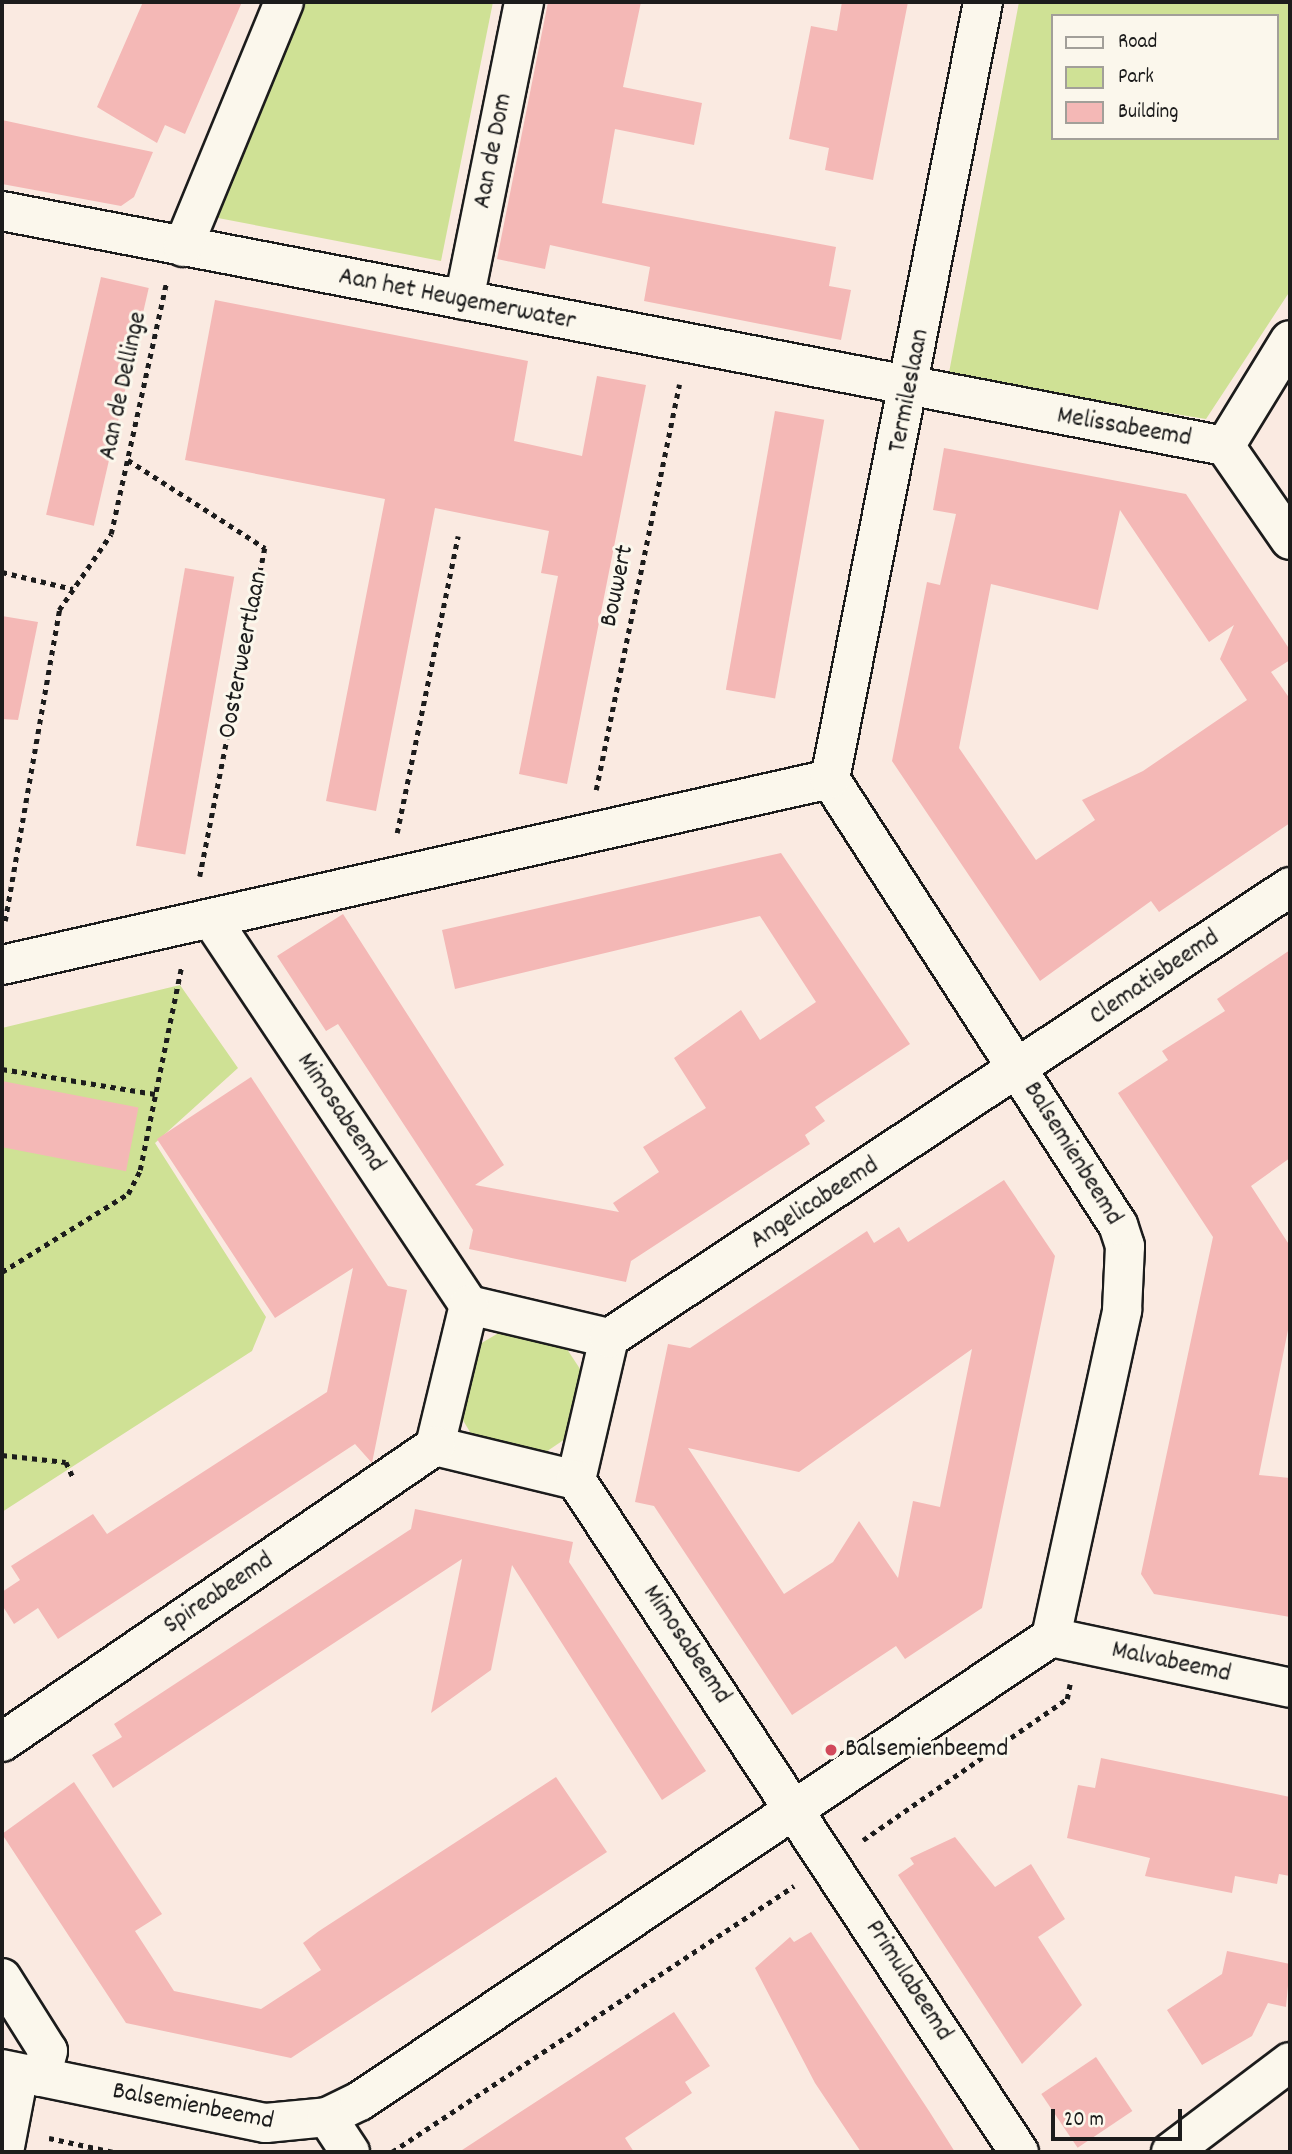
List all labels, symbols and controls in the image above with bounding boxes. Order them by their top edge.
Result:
legend [1050,14,1278,140]
text: Road [1118,28,1157,58]
text: Park [1118,63,1154,93]
street label: Aan de Dom [468,91,520,211]
text: Building [1118,98,1178,128]
street label: Aan het Heugemerwater [336,262,578,338]
street label: Aan de Dellinge [93,309,155,463]
street label: Termileslaan [883,327,937,455]
street label: Melissabeemd [1054,401,1194,455]
street label: Bouwert [594,542,642,630]
street label: Oosterweertlaan [213,569,275,741]
street label: Clematisbeemd [1084,923,1226,1033]
street label: Mimosabeemd [289,1048,391,1178]
street label: Balsemienbeemd [1015,1076,1129,1232]
street label: Angelicabeemd [745,1151,885,1257]
street label: Spireabeemd [158,1546,280,1642]
street label: Mimosabeemd [635,1580,737,1710]
street label: Malvabeemd [1109,1635,1233,1691]
place label: Balsemienbeemd [845,1734,1008,1766]
marker: Balsemienbeemd [823,1742,839,1758]
street label: Primulabeemd [857,1915,959,2047]
street label: Balsemienbeemd [110,2076,276,2138]
scale bar [1054,2094,1185,2138]
text: 20 m [1064,2106,1104,2136]

